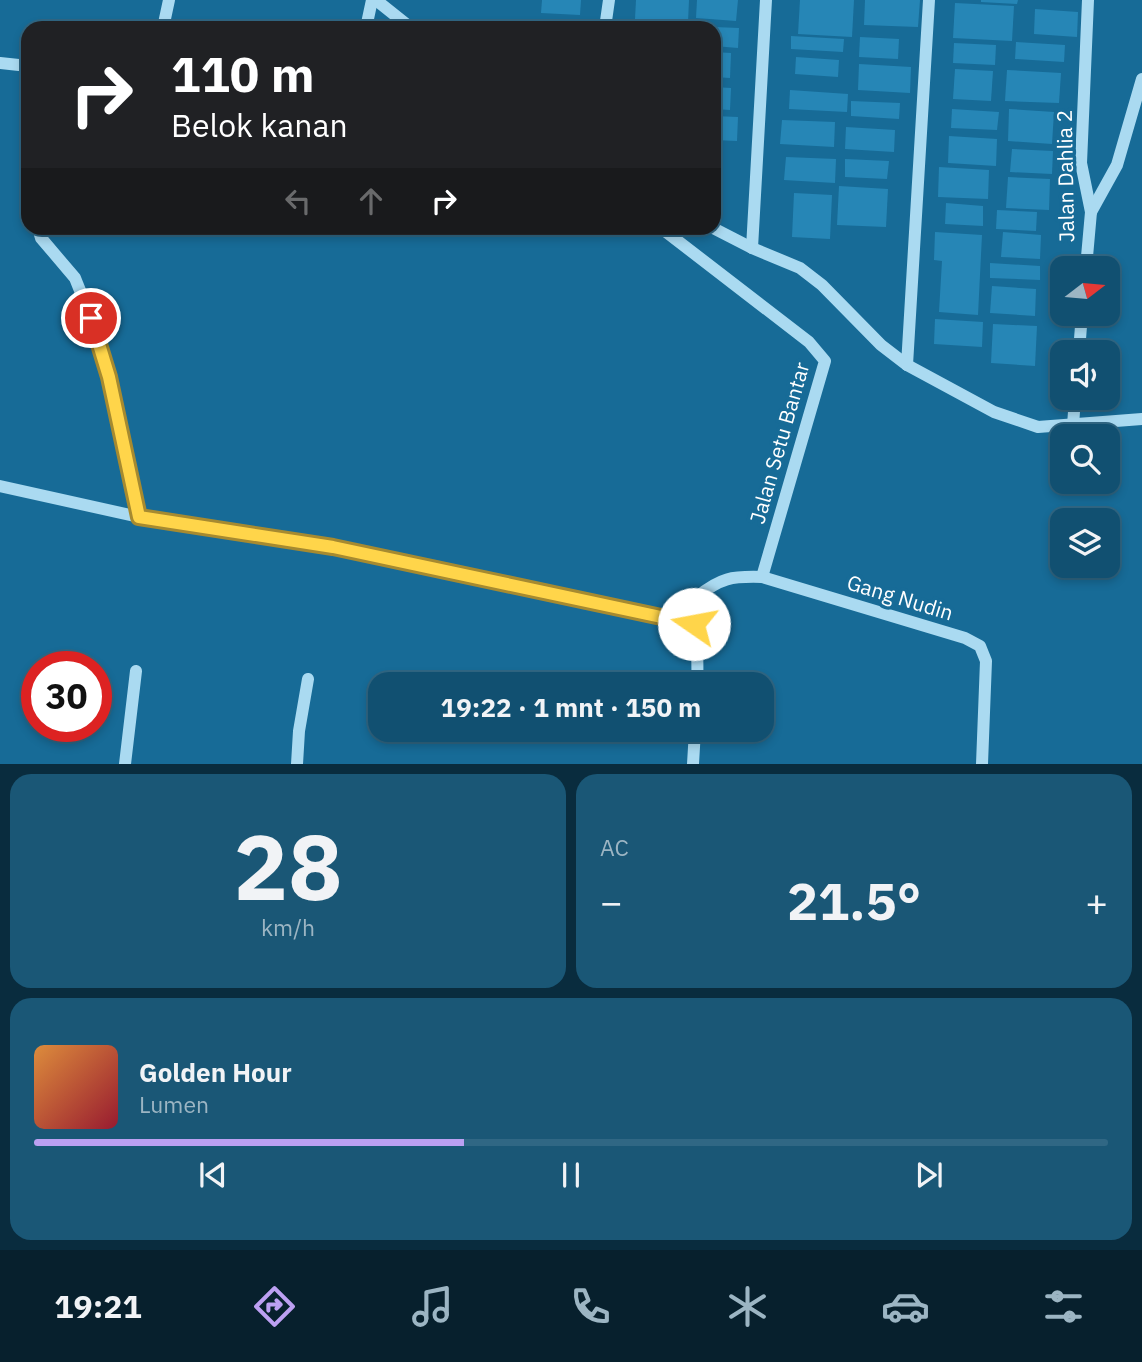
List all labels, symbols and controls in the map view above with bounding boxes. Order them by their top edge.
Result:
text: 110 m [171,42,315,105]
icon: right [56,49,147,140]
text: Belok kanan [171,104,348,146]
street label: Jalan Dahlia 2 [1050,109,1080,243]
icon: left [279,182,317,220]
icon: ahead [352,182,390,220]
icon: right [425,182,463,220]
north arrow [1050,256,1120,326]
map controls [1050,256,1120,578]
pin [61,288,121,348]
icon: arrive [72,299,110,337]
button: sound [1050,340,1120,410]
street label: Jalan Setu Bantar [743,358,816,527]
button: search [1050,424,1120,494]
button: layers [1050,508,1120,578]
street label: Gang Nudin [844,568,957,627]
position arrow [657,587,731,661]
speed limit sign: 30 [21,651,112,742]
text: 19:22 · 1 mnt · 150 m [441,690,701,724]
text: 28 [233,807,343,925]
text: AC [600,832,629,862]
text: 21.5° [787,867,921,934]
text: − [600,877,623,926]
text: + [1085,877,1108,926]
text: km/h [261,912,315,942]
text: Golden Hour [139,1055,292,1089]
text: Lumen [139,1089,209,1119]
icon: previous [194,1156,232,1194]
icon: pause [552,1156,590,1194]
icon: next [910,1156,948,1194]
icon: directions [250,1282,299,1331]
icon: music [408,1282,457,1331]
icon: phone [566,1282,615,1331]
icon: climate [723,1282,772,1331]
icon: car [881,1282,930,1331]
icon: filters [1039,1282,1088,1331]
text: 19:21 [54,1285,142,1327]

